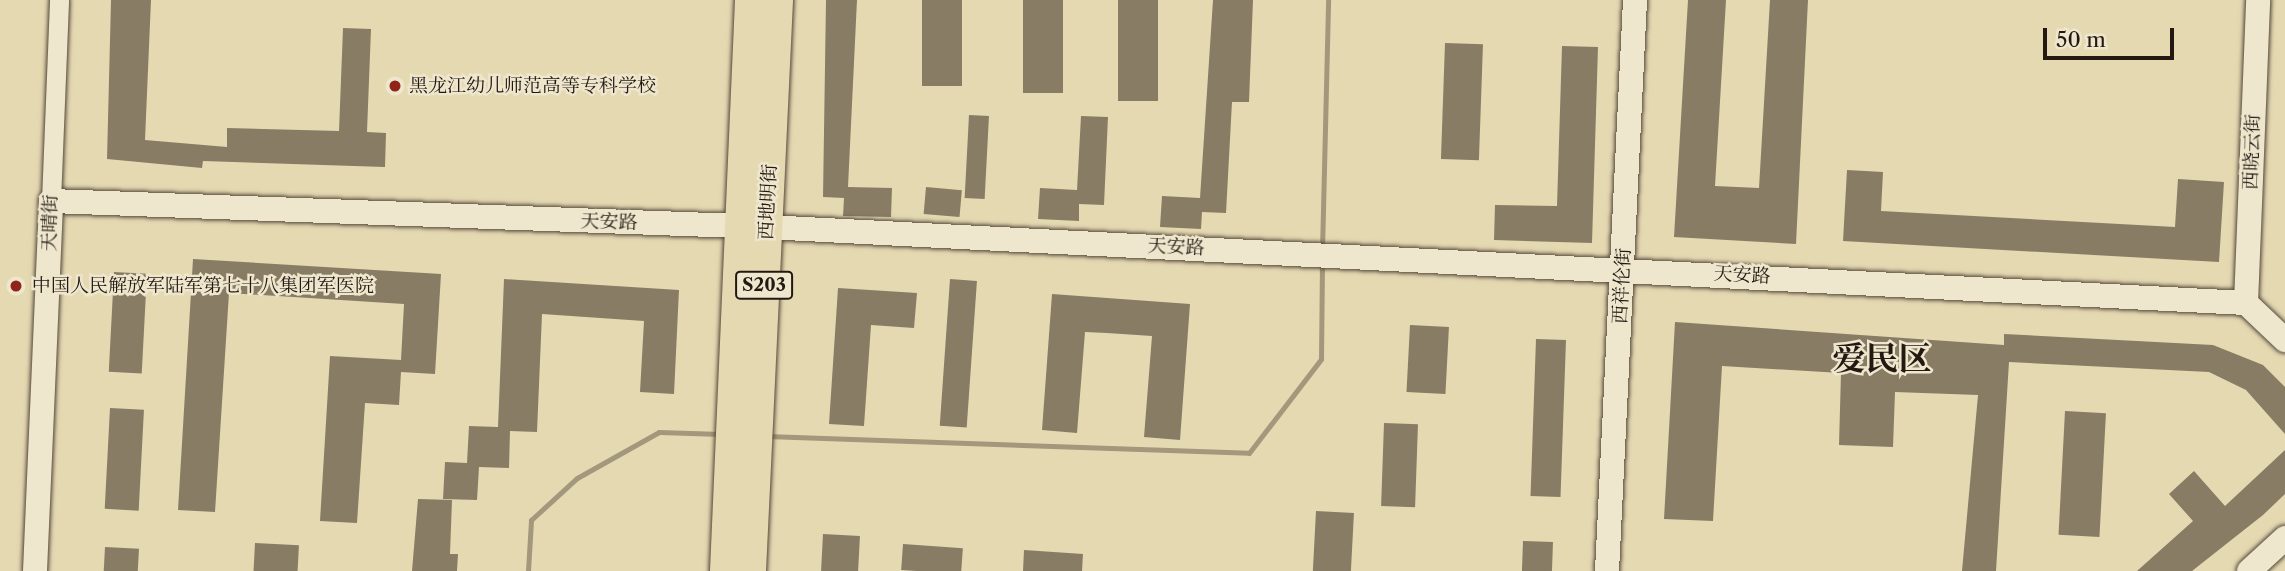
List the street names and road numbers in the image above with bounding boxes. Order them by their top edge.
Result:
street label: 西晓云街 [2239,114,2265,190]
street label: 西地明街 [755,163,781,241]
street label: 天晴街 [38,194,62,252]
street label: 天安路 [580,210,638,234]
street label: 天安路 [1147,234,1205,260]
street label: 西祥伦街 [1609,247,1635,325]
street label: 天安路 [1713,262,1771,288]
road number: S203 [734,270,794,300]

